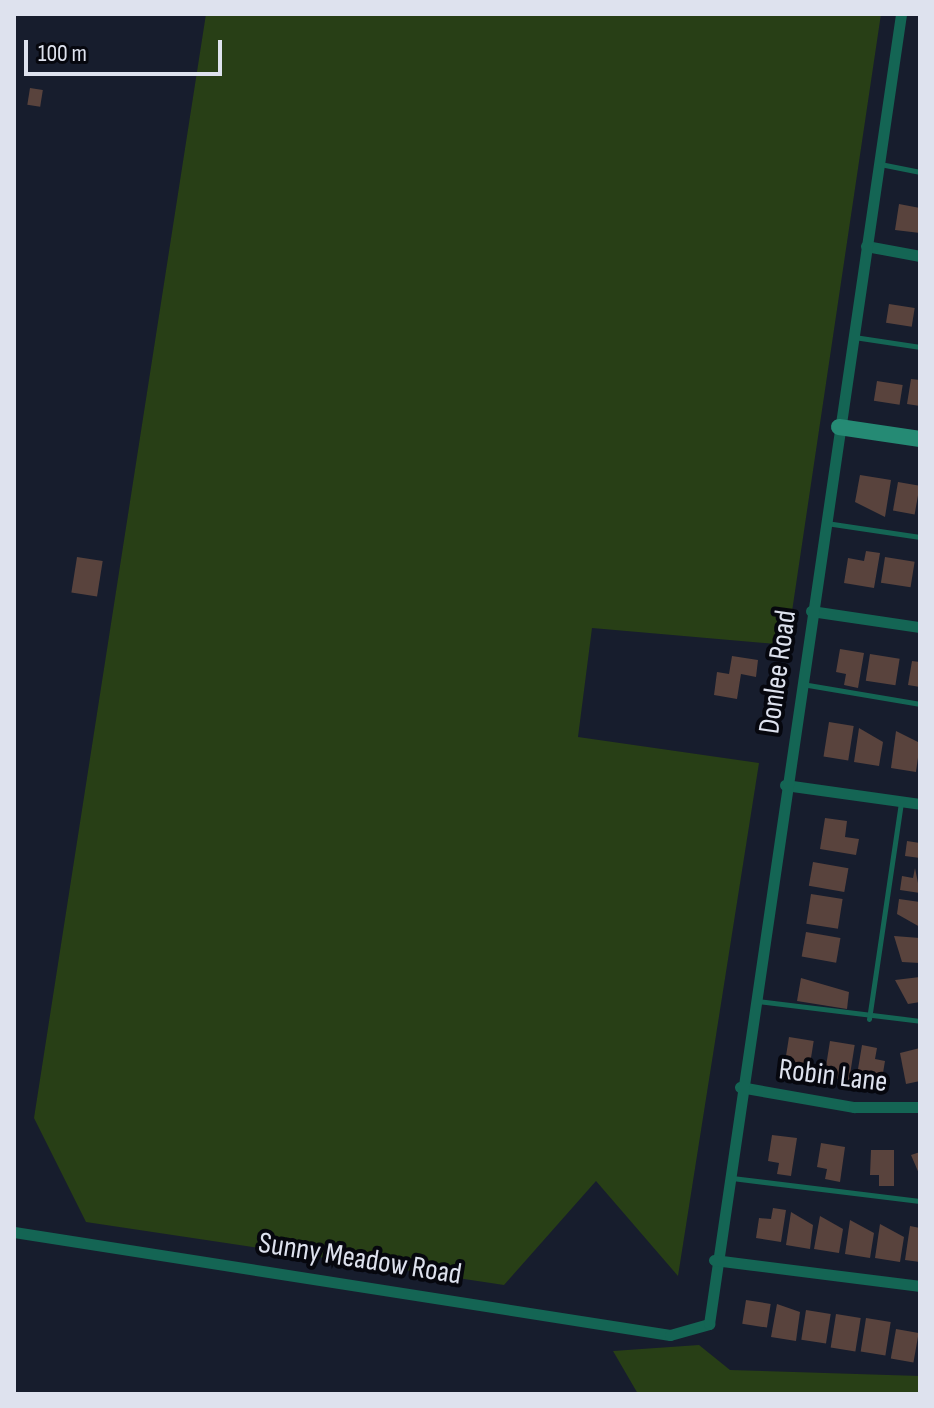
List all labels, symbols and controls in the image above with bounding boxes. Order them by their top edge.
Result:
scale bar [28,24,226,74]
text: 100 m [38,39,87,68]
street label: Donlee Road [752,608,804,736]
street label: Robin Lane [777,1051,889,1101]
street label: Sunny Meadow Road [256,1225,464,1293]

